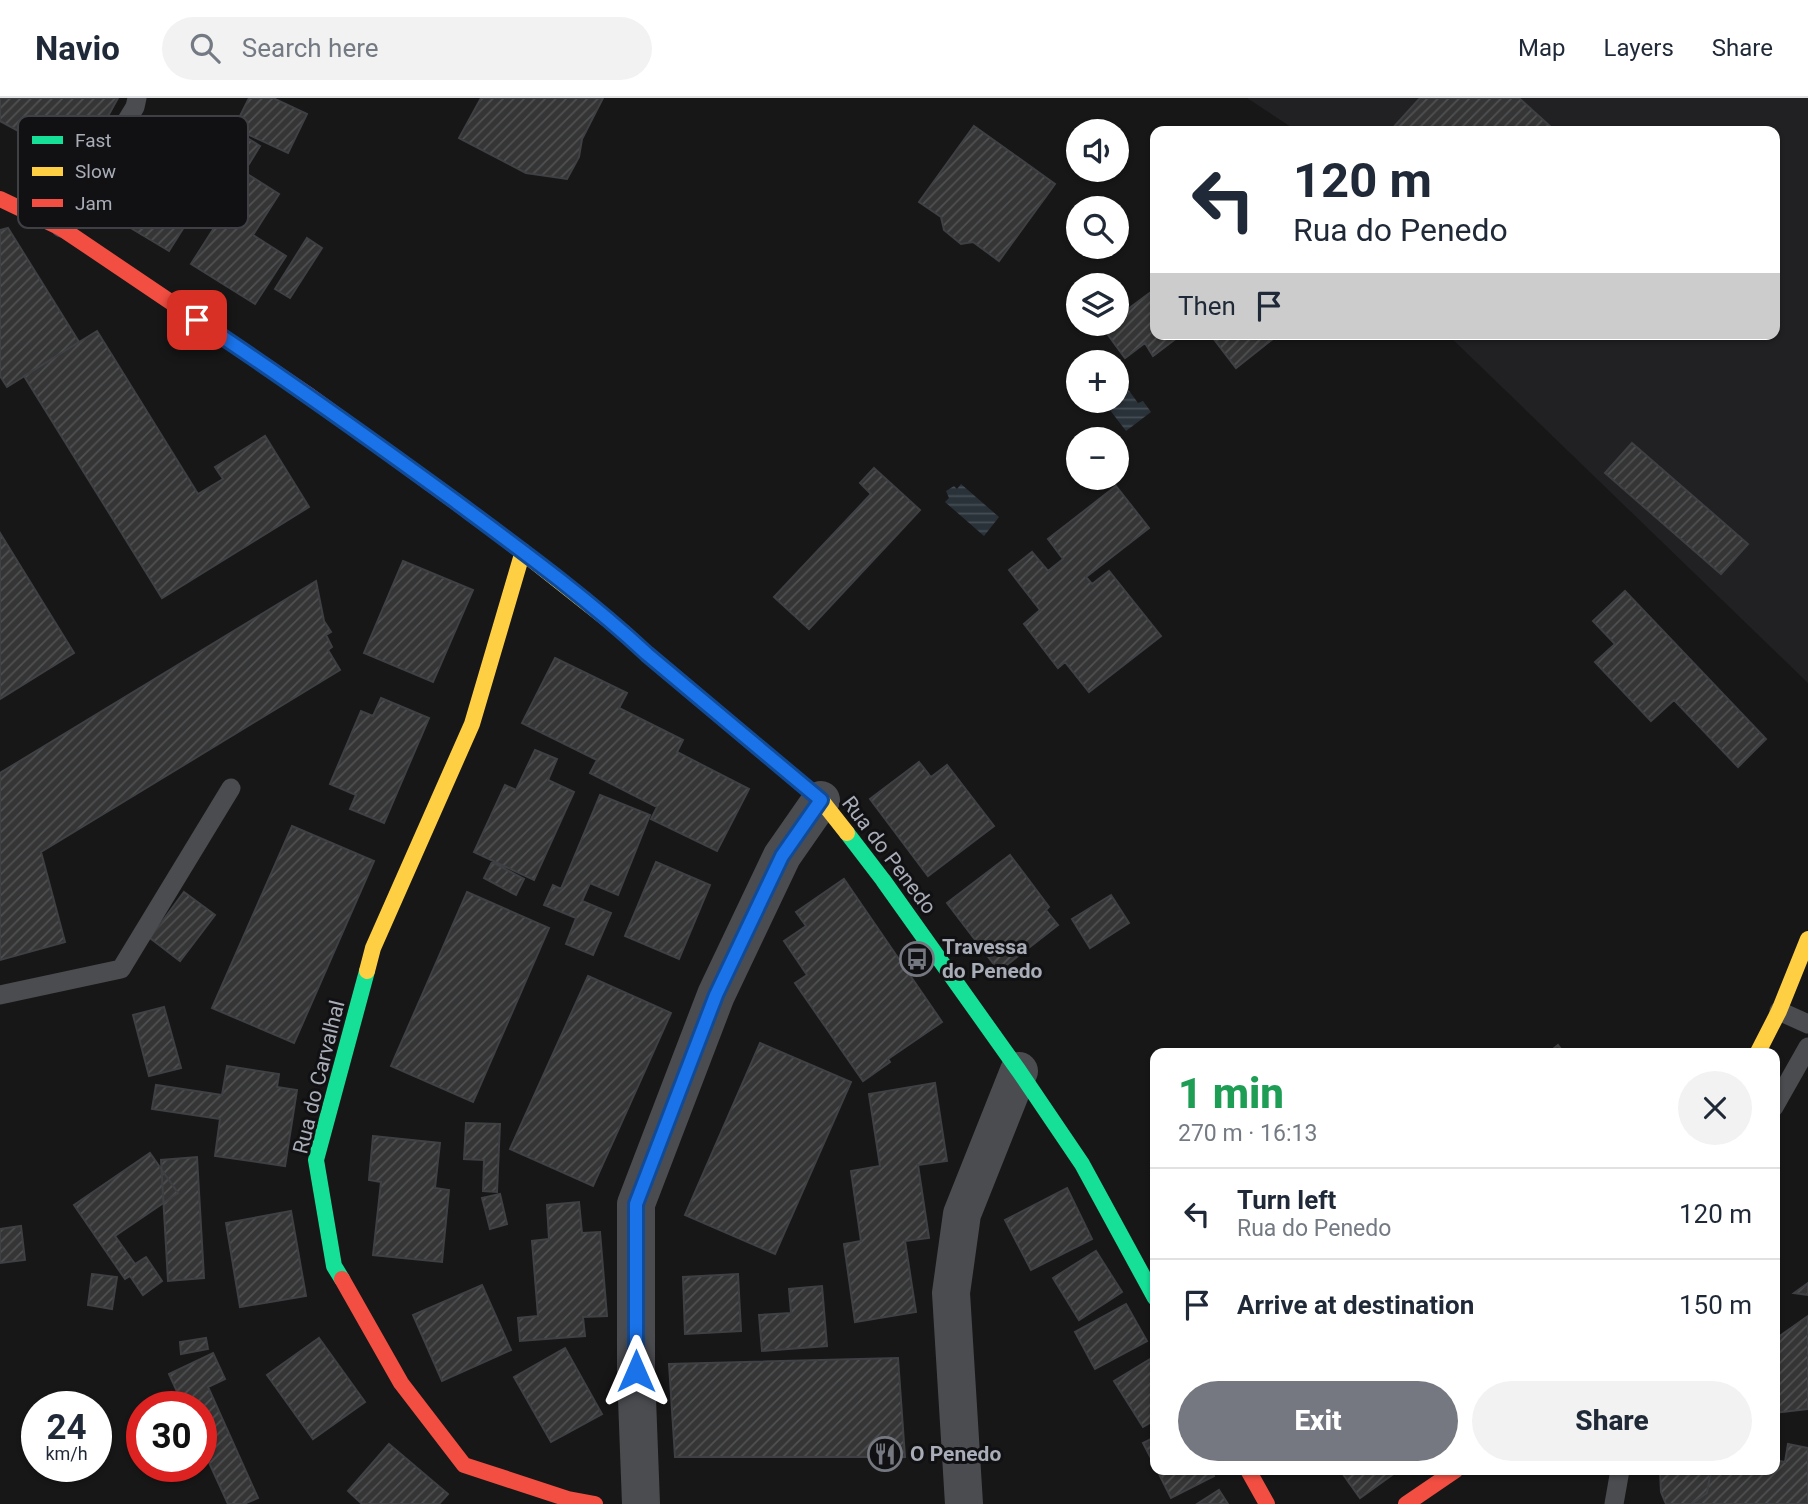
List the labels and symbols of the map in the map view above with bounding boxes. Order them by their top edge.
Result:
legend [18,116,248,228]
text: Fast [75,129,112,152]
text: Slow [75,160,116,183]
text: Jam [75,192,112,215]
pin [167,290,227,350]
street label: Rua do Penedo [837,791,941,919]
place label: Travessa do Penedo [942,935,1043,983]
bus stop icon: Travessa do Penedo [898,940,936,978]
street label: Rua do Carvalhal [288,998,350,1156]
position arrow [599,1334,673,1408]
speed limit sign: 30 [126,1391,217,1482]
restaurant icon: O Penedo [866,1435,904,1473]
place label: O Penedo [910,1442,1001,1466]

